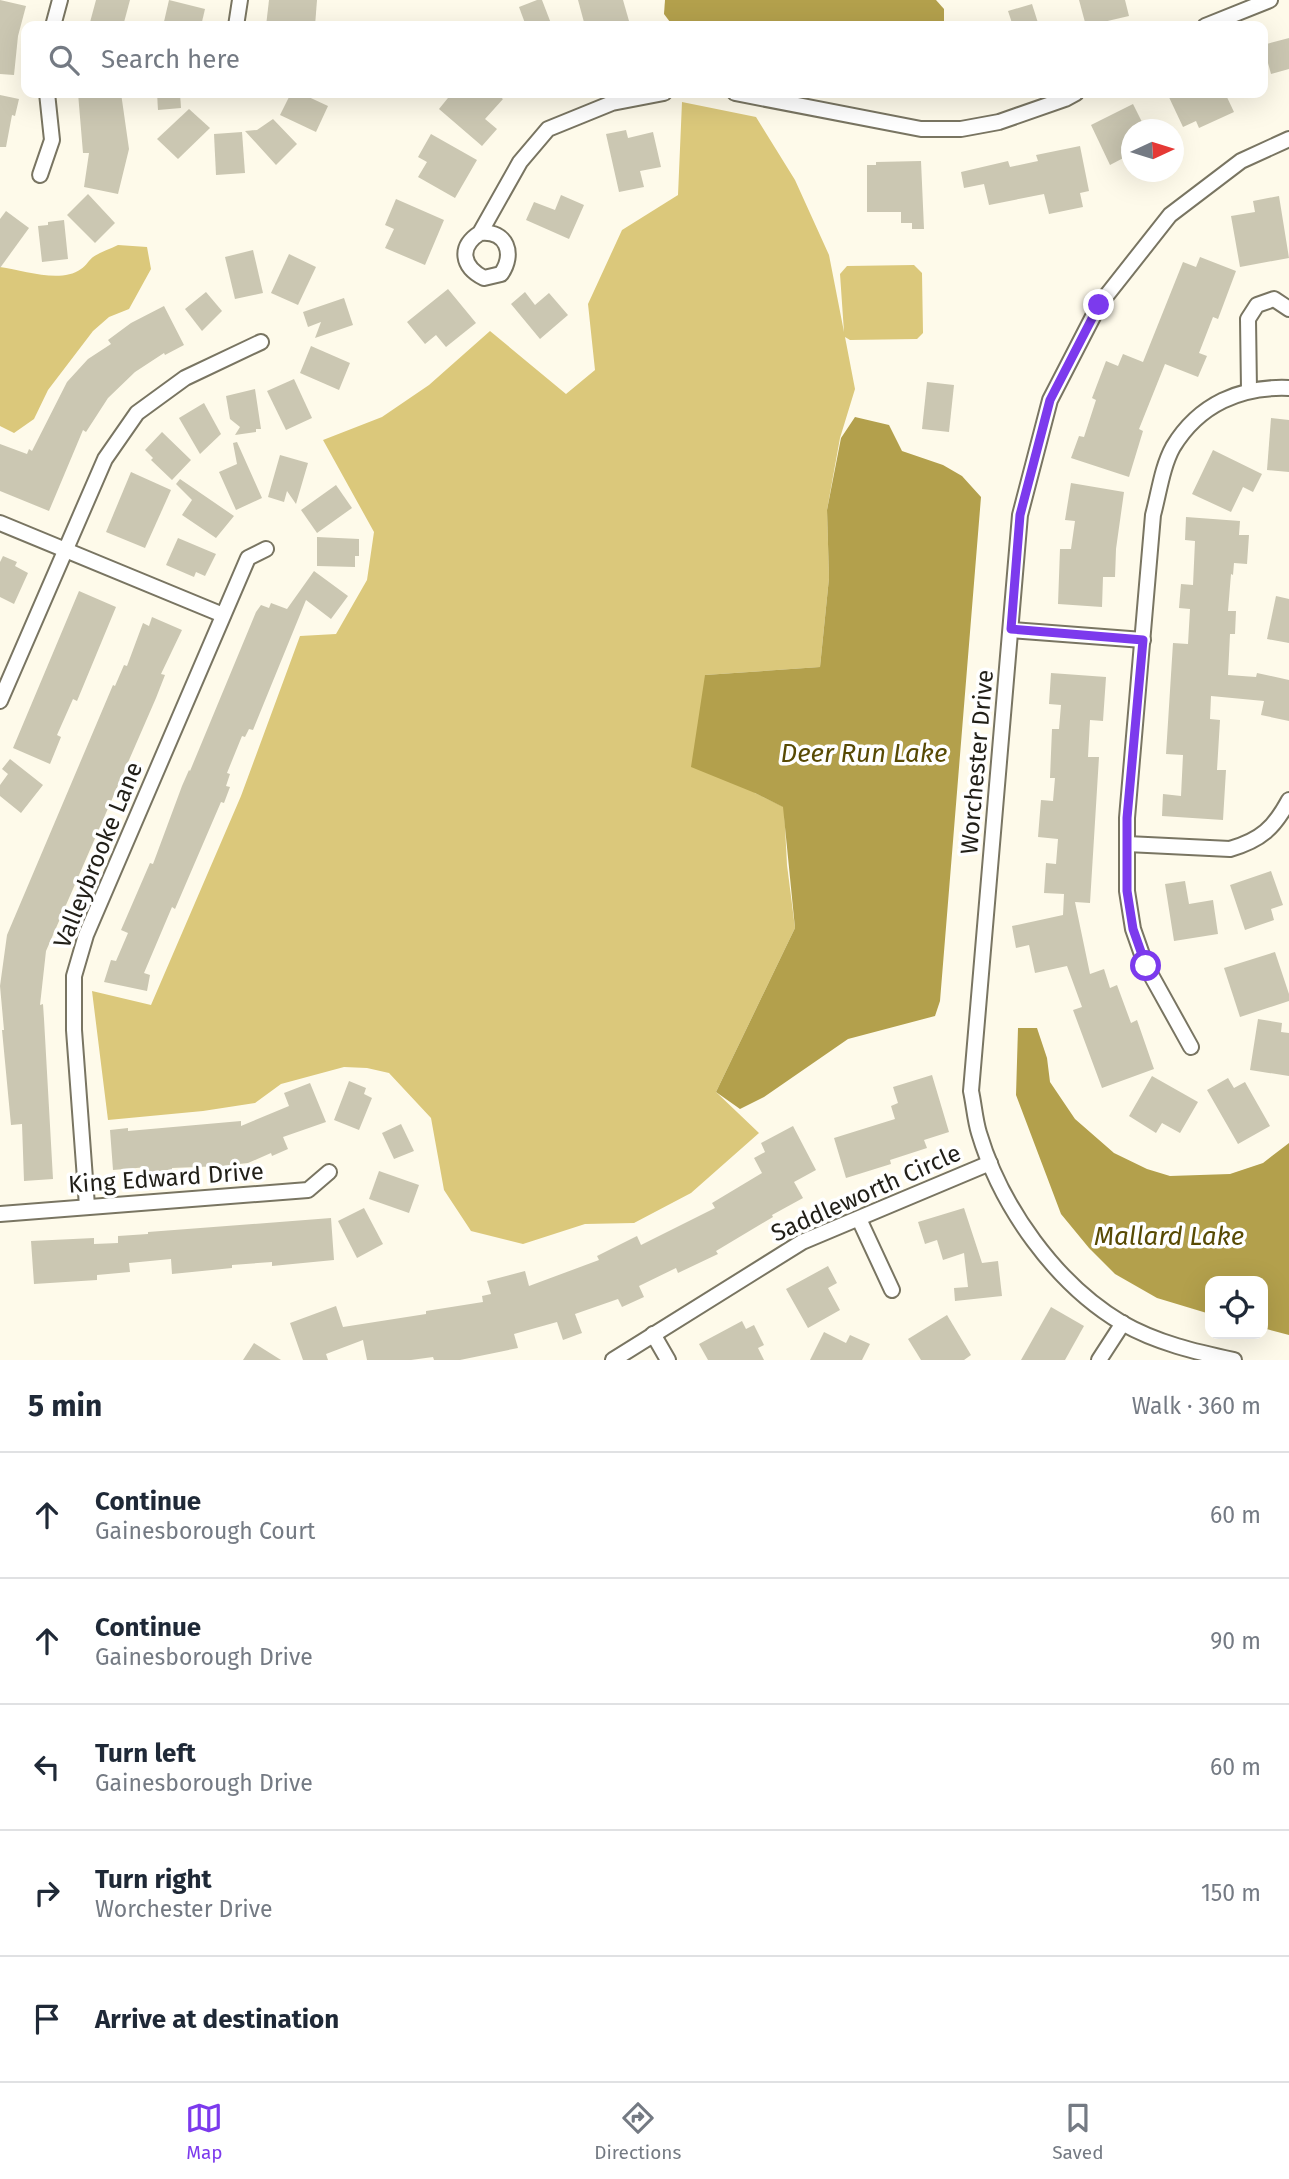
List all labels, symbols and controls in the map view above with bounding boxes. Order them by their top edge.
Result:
search box [21,21,1268,98]
icon: search [45,41,83,79]
text: Search here [101,44,240,75]
north arrow [1121,119,1184,182]
route end [1083,289,1114,320]
street label: Worchester Drive [955,668,999,856]
water label: Deer Run Lake [781,738,947,769]
street label: Valleybrooke Lane [48,758,148,952]
route start [1130,950,1161,981]
street label: Saddleworth Circle [767,1139,965,1247]
street label: King Edward Drive [67,1157,265,1199]
water label: Mallard Lake [1094,1221,1244,1252]
map controls [1205,1276,1268,1339]
button: locate [1205,1276,1268,1339]
text: 5 min [28,1388,102,1424]
text: Walk · 360 m [1132,1392,1261,1420]
text: Continue [95,1486,201,1517]
icon: ahead [28,1496,66,1534]
text: 60 m [1210,1501,1261,1529]
text: Gainesborough Court [95,1517,315,1545]
text: Continue [95,1612,201,1643]
icon: ahead [28,1622,66,1660]
text: 90 m [1210,1627,1261,1655]
text: Gainesborough Drive [95,1643,313,1671]
text: Turn left [95,1738,196,1769]
icon: left [28,1748,66,1786]
text: 60 m [1210,1753,1261,1781]
text: Gainesborough Drive [95,1769,313,1797]
text: Turn right [95,1864,212,1895]
icon: right [28,1874,66,1912]
text: 150 m [1201,1879,1261,1907]
text: Worchester Drive [95,1895,273,1923]
icon: arrive [28,2000,66,2038]
text: Arrive at destination [95,2004,339,2035]
tab: Map [185,2099,223,2164]
tab: Directions [594,2099,681,2164]
tab: Saved [1052,2099,1104,2164]

